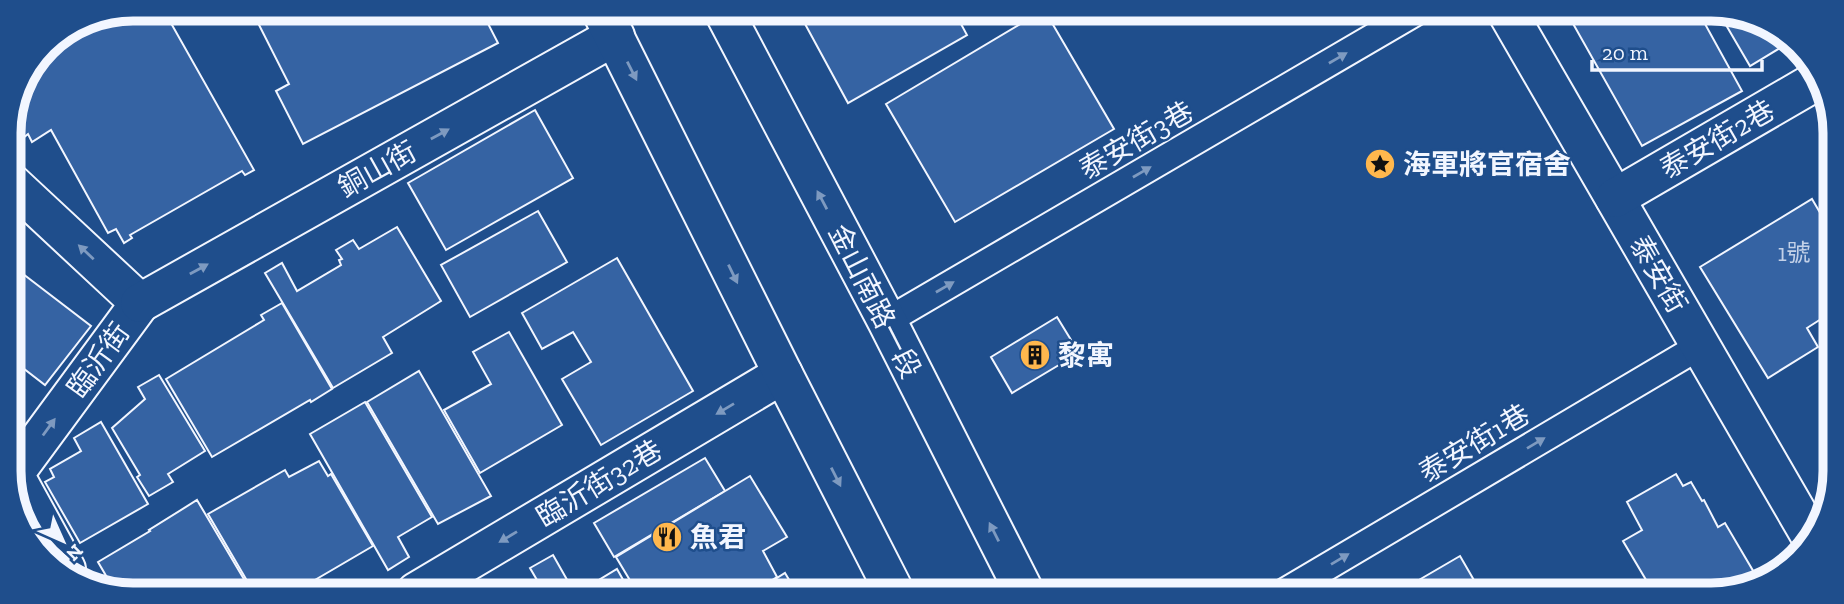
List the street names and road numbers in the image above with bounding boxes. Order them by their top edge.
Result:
street label: 泰安街2巷 [1654,94,1780,185]
street label: 泰安街3巷 [1074,95,1199,186]
street label: 銅山街 [333,135,422,204]
street label: 金山南路一段 [822,219,927,384]
street label: 泰安街 [1623,230,1694,319]
street label: 臨沂街 [60,317,136,404]
street label: 泰安街1巷 [1413,398,1535,489]
street label: 臨沂街32巷 [531,433,668,534]

